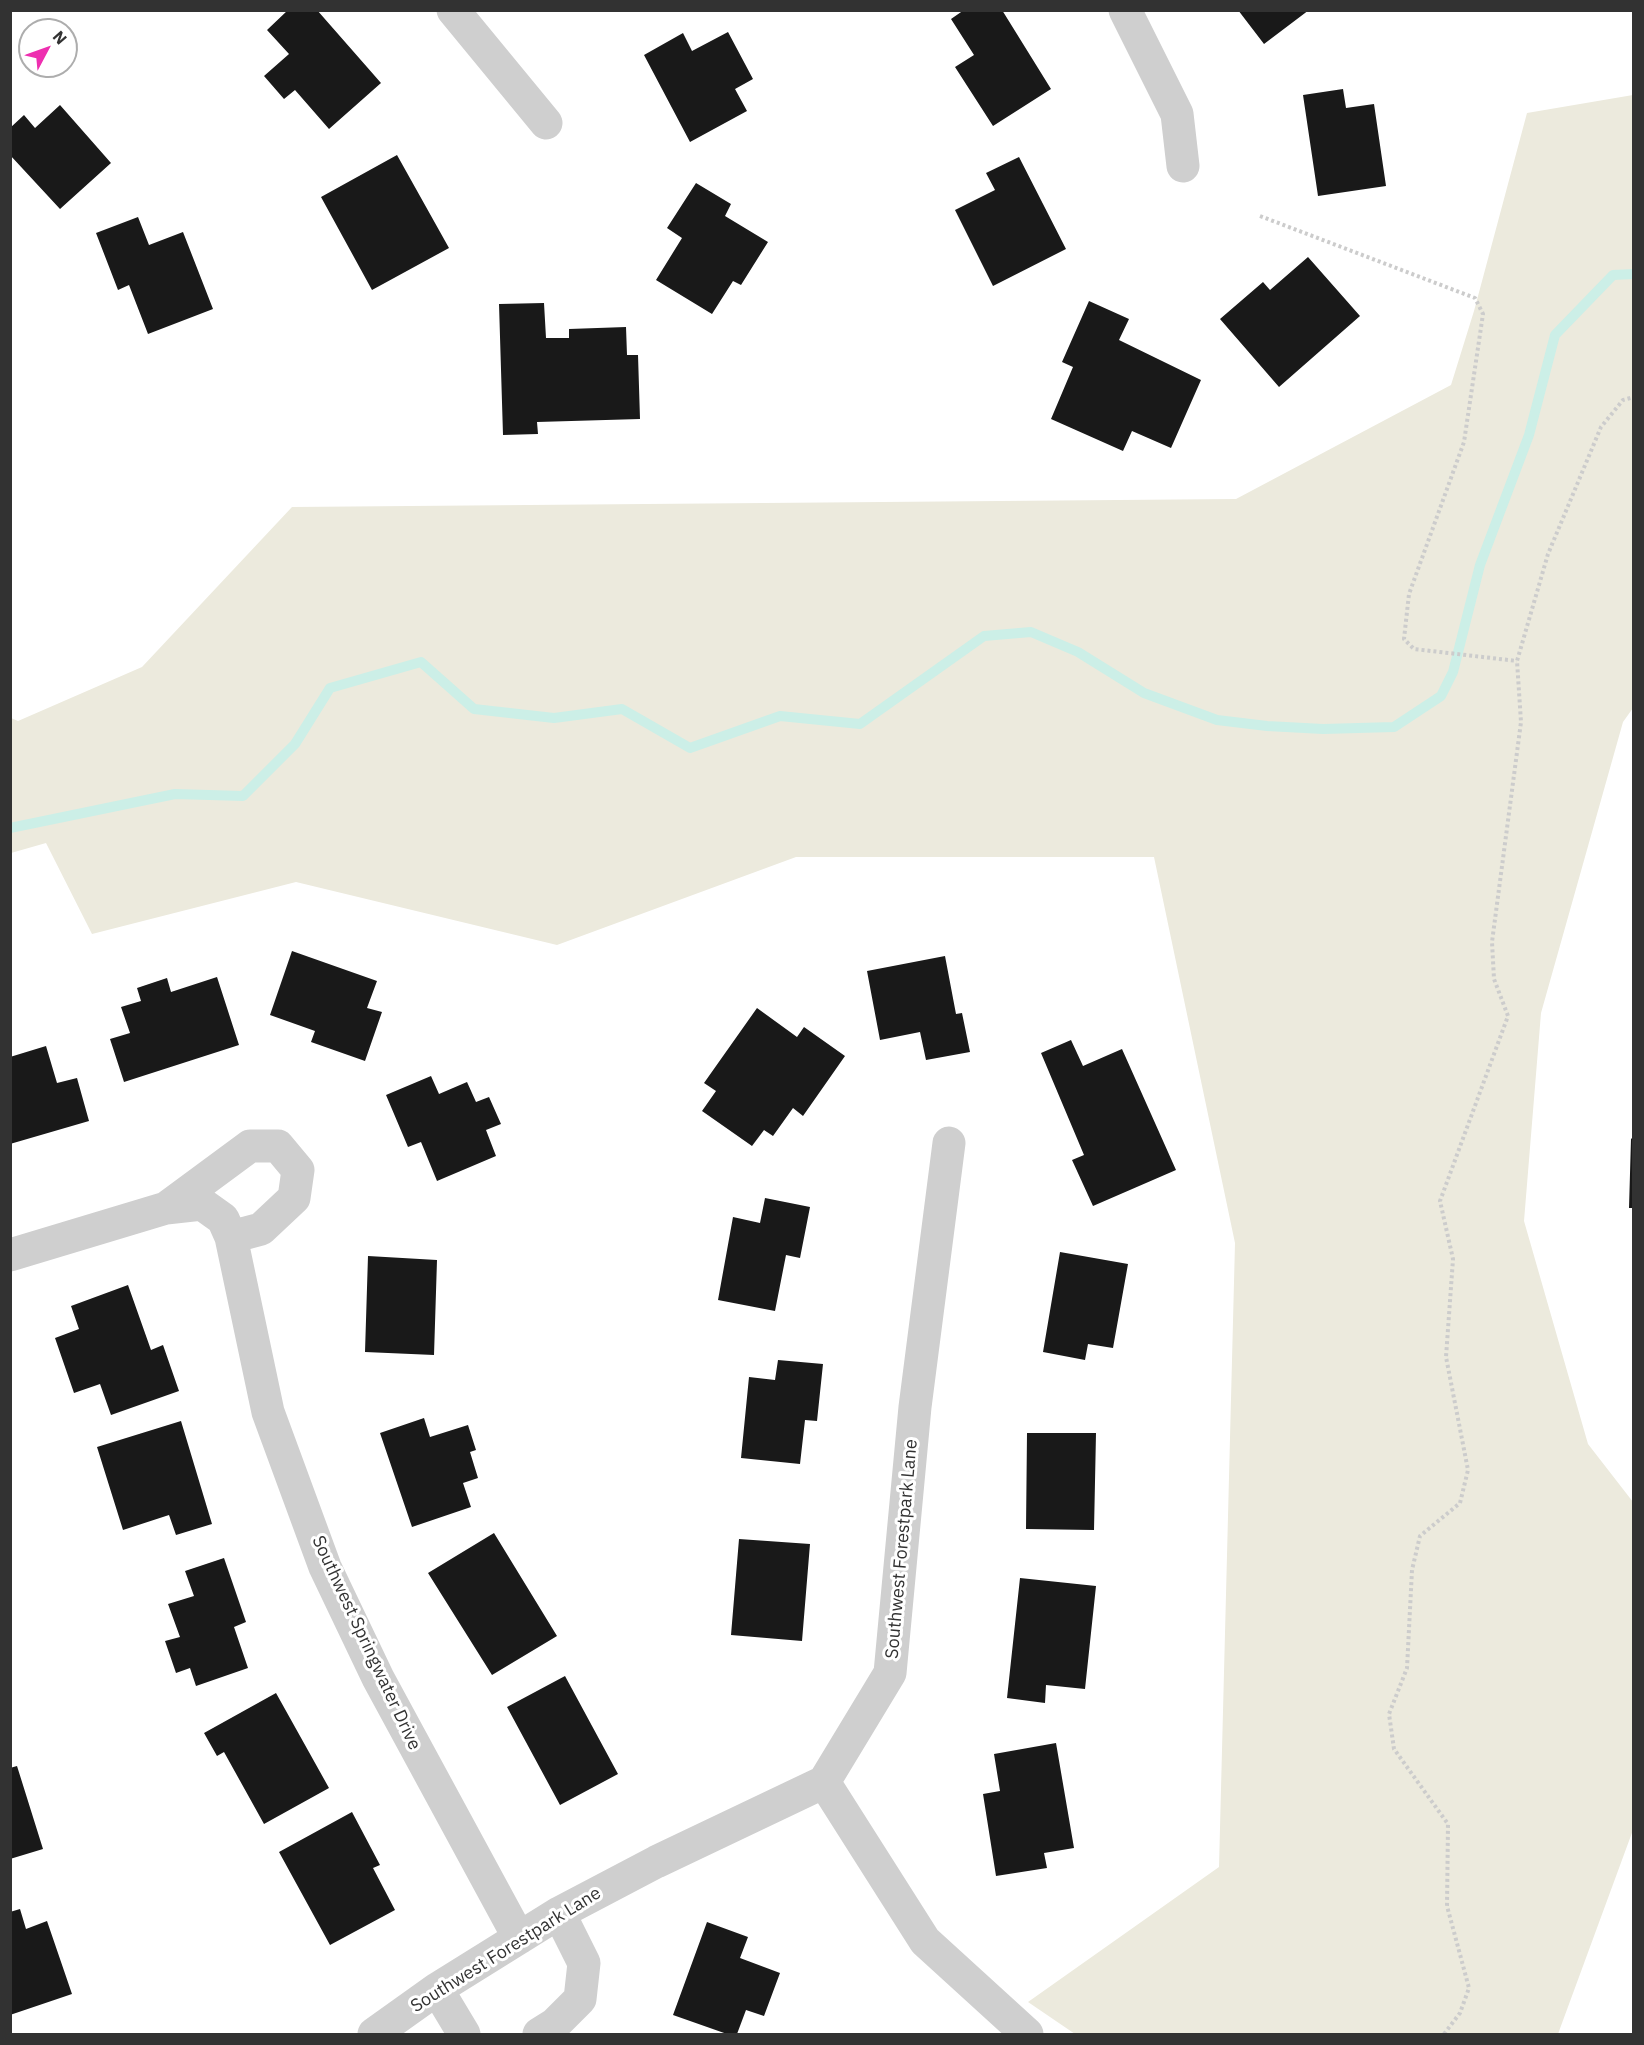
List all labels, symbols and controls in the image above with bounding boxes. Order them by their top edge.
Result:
north arrow [18,18,78,78]
text: N [49,27,71,48]
street label: Southwest Forestpark Lane [882,1438,922,1660]
street label: Southwest Springwater Drive [307,1532,425,1754]
street label: Southwest Forestpark Lane [407,1882,605,2018]

